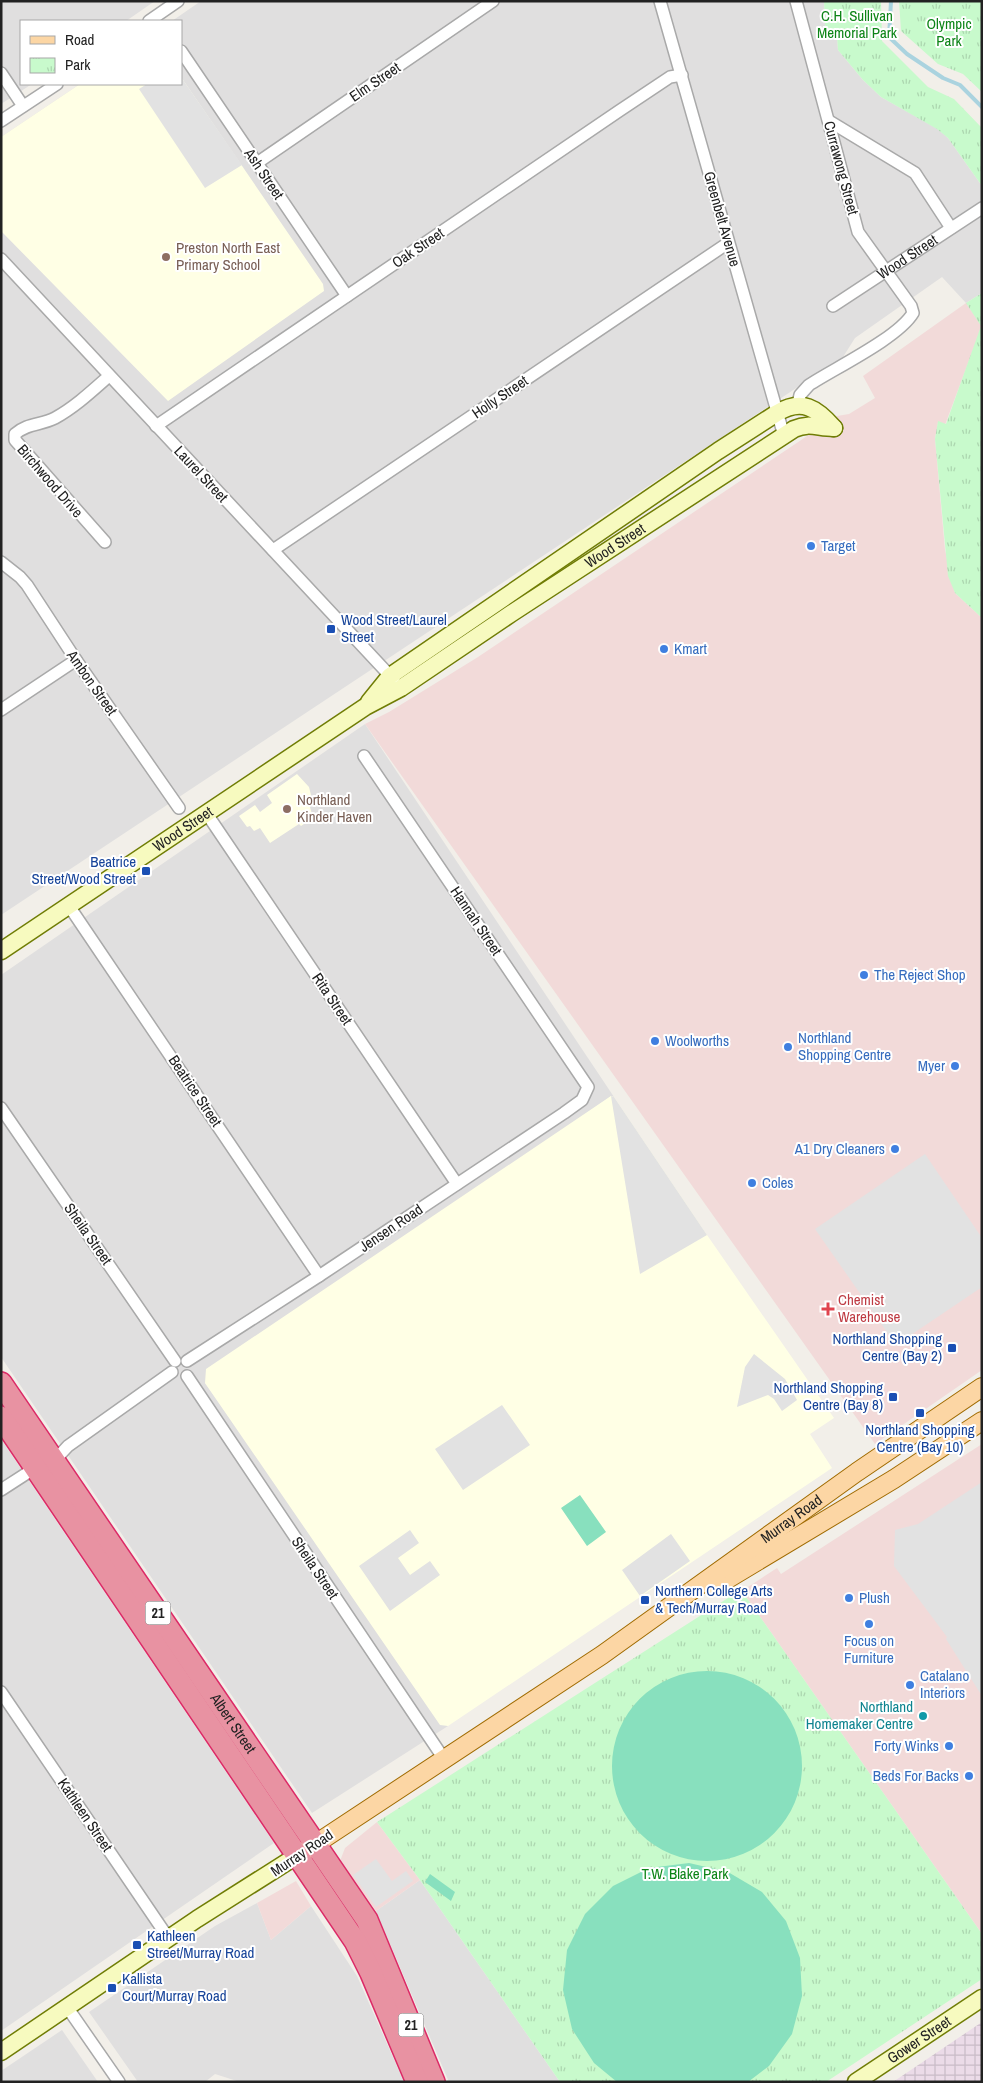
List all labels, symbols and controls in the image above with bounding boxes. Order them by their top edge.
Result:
park label: C.H. Sullivan Memorial Park [817,5,898,43]
park label: Olympic Park [926,13,972,51]
legend [20,20,182,85]
text: Road [65,29,94,50]
text: Park [65,54,91,75]
street label: Elm Street [345,57,405,106]
street label: Currawong Street [819,119,864,218]
street label: Ash Street [239,143,290,204]
street label: Greenbelt Avenue [699,169,746,269]
street label: Oak Street [387,222,448,273]
street label: Wood Street [873,229,942,284]
place label: Preston North East Primary School [176,237,281,275]
marker: Preston North East Primary School [160,251,172,263]
street label: Holly Street [467,370,532,423]
street label: Birchwood Drive [13,439,88,522]
street label: Laurel Street [170,441,233,507]
street label: Wood Street [581,518,650,573]
place label: Target [821,535,856,556]
marker: Target [805,540,817,552]
place label: Wood Street/Laurel Street [341,609,447,647]
marker: Wood Street/Laurel Street [325,623,337,635]
place label: Kmart [674,638,707,659]
marker: Kmart [658,643,670,655]
street label: Ambon Street [62,645,123,720]
place label: Northland Kinder Haven [297,789,372,827]
street label: Wood Street [148,801,217,856]
marker: Northland Kinder Haven [281,803,293,815]
place label: Beatrice Street/Wood Street [32,851,137,889]
marker: Beatrice Street/Wood Street [140,865,152,877]
street label: Hannah Street [446,882,508,960]
place label: The Reject Shop [874,964,966,985]
street label: Rita Street [307,968,358,1029]
marker: The Reject Shop [858,969,870,981]
place label: Northland Shopping Centre [798,1027,891,1065]
place label: Woolworths [665,1030,729,1051]
marker: Woolworths [649,1035,661,1047]
marker: Northland Shopping Centre [782,1041,794,1053]
street label: Beatrice Street [164,1051,227,1131]
place label: Myer [918,1055,945,1076]
marker: Myer [949,1060,961,1072]
place label: A1 Dry Cleaners [794,1138,885,1159]
marker: A1 Dry Cleaners [889,1143,901,1155]
place label: Coles [762,1172,793,1193]
marker: Coles [746,1177,758,1189]
street label: Sheila Street [59,1199,118,1269]
street label: Jensen Road [355,1199,427,1257]
place label: Chemist Warehouse [838,1289,901,1327]
marker: Chemist Warehouse [822,1303,834,1315]
place label: Northland Shopping Centre (Bay 2) [833,1328,942,1366]
marker: Northland Shopping Centre (Bay 2) [946,1342,958,1354]
place label: Northland Shopping Centre (Bay 8) [774,1377,883,1415]
marker: Northland Shopping Centre (Bay 8) [887,1391,899,1403]
marker: Northland Shopping Centre (Bay 10) [914,1407,926,1419]
place label: Northland Shopping Centre (Bay 10) [865,1419,975,1457]
street label: Murray Road [756,1489,826,1548]
street label: Sheila Street [287,1532,344,1604]
place label: Northern College Arts & Tech/Murray Road [655,1580,773,1618]
place label: Plush [859,1587,890,1608]
marker: Plush [843,1592,855,1604]
marker: Northern College Arts & Tech/Murray Road [639,1594,651,1606]
road number: 21 [146,1602,170,1625]
marker: Focus on Furniture [863,1618,875,1630]
place label: Focus on Furniture [844,1630,894,1668]
place label: Catalano Interiors [920,1665,969,1703]
marker: Catalano Interiors [904,1679,916,1691]
street label: Albert Street [205,1688,262,1758]
place label: Northland Homemaker Centre [806,1696,913,1734]
marker: Northland Homemaker Centre [917,1710,929,1722]
place label: Forty Winks [874,1735,939,1756]
marker: Forty Winks [943,1740,955,1752]
place label: Beds For Backs [873,1765,959,1786]
marker: Beds For Backs [963,1770,975,1782]
street label: Kathleen Street [53,1774,118,1856]
street label: Murray Road [266,1824,337,1881]
park label: T.W. Blake Park [642,1863,729,1884]
place label: Kathleen Street/Murray Road [147,1925,254,1963]
marker: Kathleen Street/Murray Road [131,1939,143,1951]
place label: Kallista Court/Murray Road [122,1968,227,2006]
marker: Kallista Court/Murray Road [106,1982,118,1994]
street label: Gower Street [883,2010,955,2068]
road number: 21 [398,2014,424,2036]

